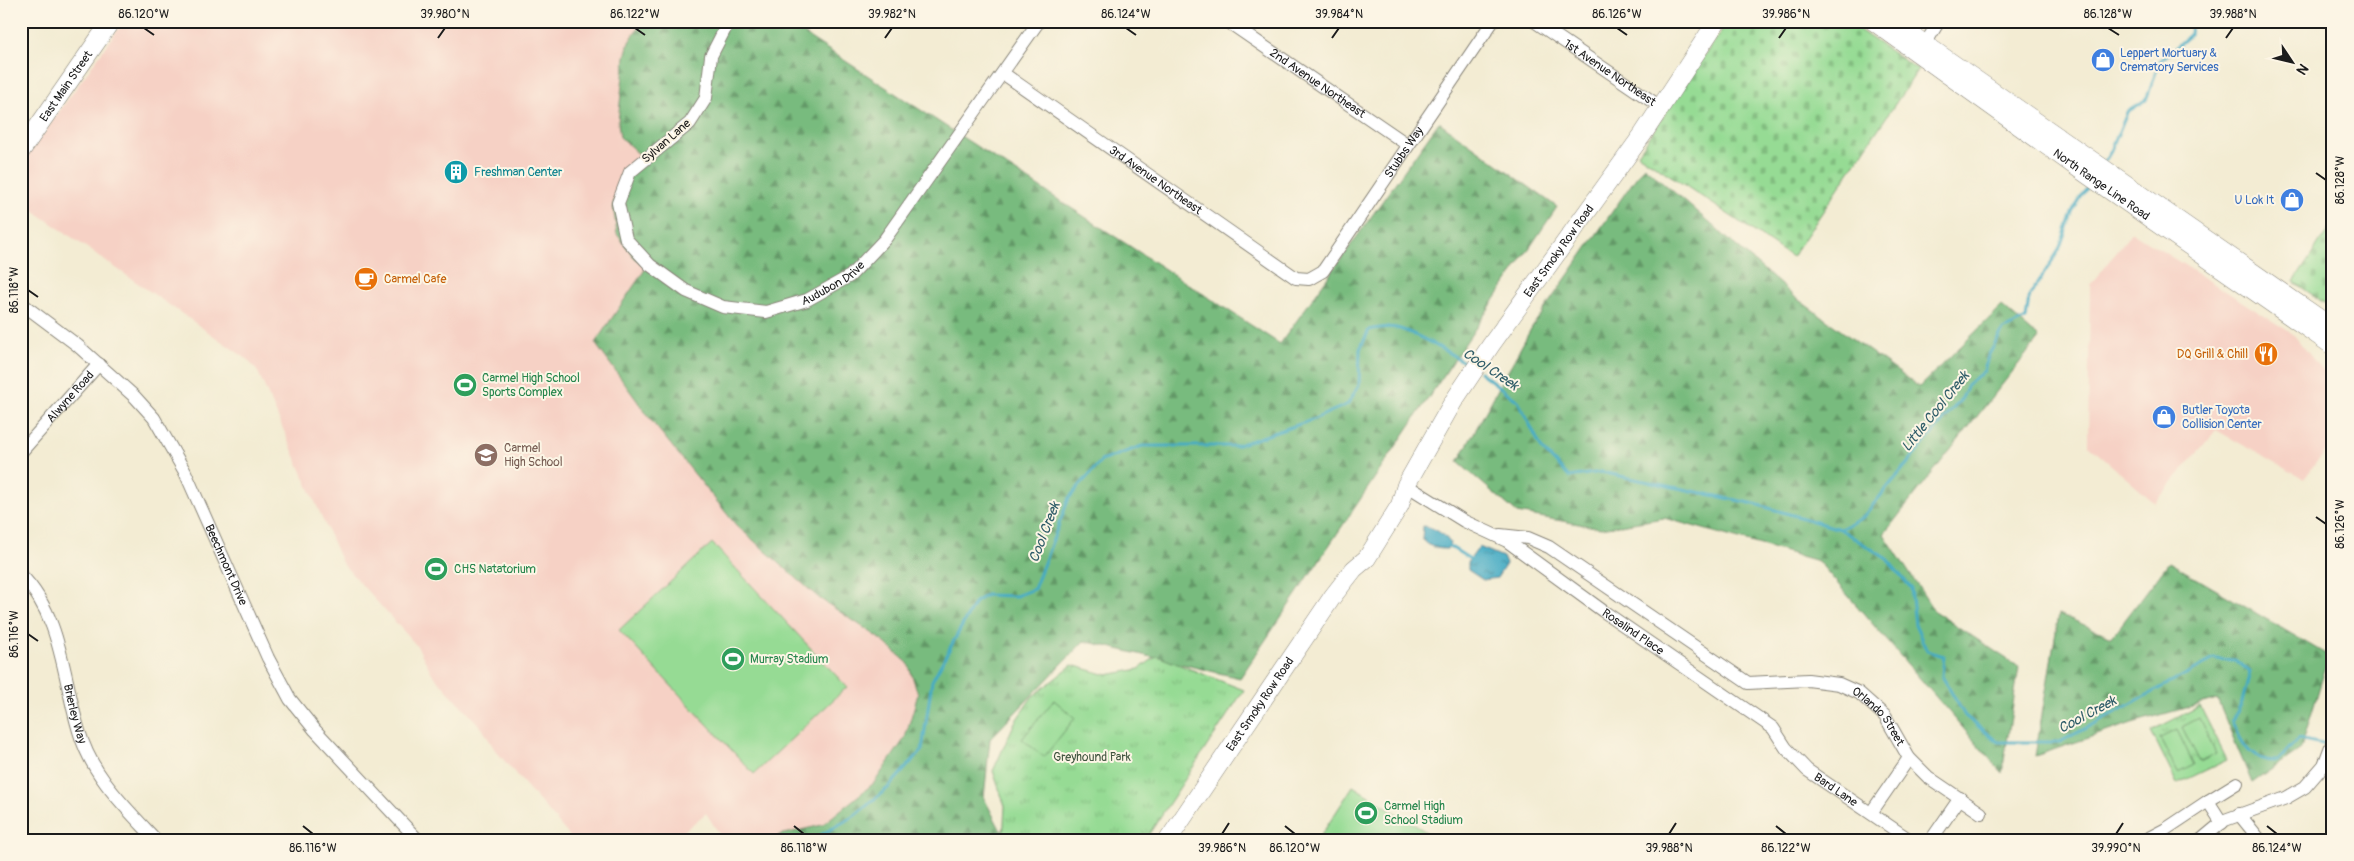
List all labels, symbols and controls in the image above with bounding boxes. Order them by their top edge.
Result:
text: 86.120°W [119,7,169,22]
text: 39.980°N [420,7,470,22]
text: 86.122°W [610,7,660,22]
text: 39.982°N [868,7,916,22]
text: 86.124°W [1101,7,1151,22]
text: 39.984°N [1315,7,1363,22]
text: 86.126°W [1592,7,1642,22]
text: 39.986°N [1762,7,1810,22]
text: 86.128°W [2084,7,2132,22]
text: 39.988°N [2209,7,2257,22]
street label: 1st Avenue Northeast [1561,37,1659,110]
north arrow [2266,38,2316,88]
street label: 2nd Avenue Northeast [1267,46,1368,122]
place label: Leppert Mortuary & Crematory Services [2120,46,2219,75]
shop icon: Leppert Mortuary & Crematory Services [2090,47,2116,73]
street label: East Main Street [37,48,96,125]
text: N [2293,60,2312,78]
street label: Sylvan Lane [639,116,694,167]
street label: Stubbs Way [1381,124,1427,181]
street label: 3rd Avenue Northeast [1106,143,1205,218]
street label: North Range Line Road [2050,146,2153,224]
text: 86.128°W [2333,156,2348,204]
building icon: Freshman Center [443,159,469,185]
place label: Freshman Center [474,165,563,180]
shop icon: U Lok It [2279,187,2305,213]
place label: U Lok It [2234,193,2274,208]
street label: East Smoky Row Road [1521,202,1598,300]
street label: Audubon Drive [800,258,868,309]
cafe icon: Carmel Cafe [353,266,379,292]
text: 86.118°W [7,267,22,313]
place label: Carmel Cafe [384,272,446,287]
restaurant icon: DQ Grill & Chill [2253,341,2279,367]
water label: Cool Creek [1460,345,1523,395]
place label: DQ Grill & Chill [2177,347,2248,362]
water label: Little Cool Creek [1898,367,1974,455]
street label: Alwyne Road [44,368,97,426]
place label: Carmel High School Sports Complex [482,371,580,400]
sports icon: Carmel High School Sports Complex [452,372,478,398]
place label: Butler Toyota Collision Center [2182,403,2262,432]
shop icon: Butler Toyota Collision Center [2151,404,2177,430]
place label: Carmel High School [504,441,563,470]
school or university icon: Carmel High School [473,442,499,468]
water label: Cool Creek [1025,499,1064,565]
text: 86.126°W [2333,499,2348,549]
street label: Beechmont Drive [201,522,251,608]
sports icon: CHS Natatorium [423,556,449,582]
place label: CHS Natatorium [454,562,536,577]
street label: Rosalind Place [1599,606,1667,659]
text: 86.116°W [7,610,22,658]
sports icon: Murray Stadium [720,646,746,672]
place label: Murray Stadium [750,652,829,667]
street label: East Smoky Row Road [1223,654,1297,754]
street label: Brierley Way [60,683,90,746]
street label: Orlando Street [1850,684,1908,749]
water label: Cool Creek [2055,692,2120,737]
park label: Greyhound Park [1053,750,1131,765]
street label: Bard Lane [1811,770,1860,810]
place label: Carmel High School Stadium [1384,799,1463,828]
sports icon: Carmel High School Stadium [1353,800,1379,826]
text: 86.116°W [289,841,337,856]
text: 86.118°W [781,841,827,856]
text: 39.986°N [1198,841,1246,856]
text: 86.120°W [1270,841,1320,856]
text: 39.988°N [1645,841,1693,856]
text: 86.122°W [1761,841,1811,856]
text: 39.990°N [2091,841,2141,856]
text: 86.124°W [2252,841,2302,856]

